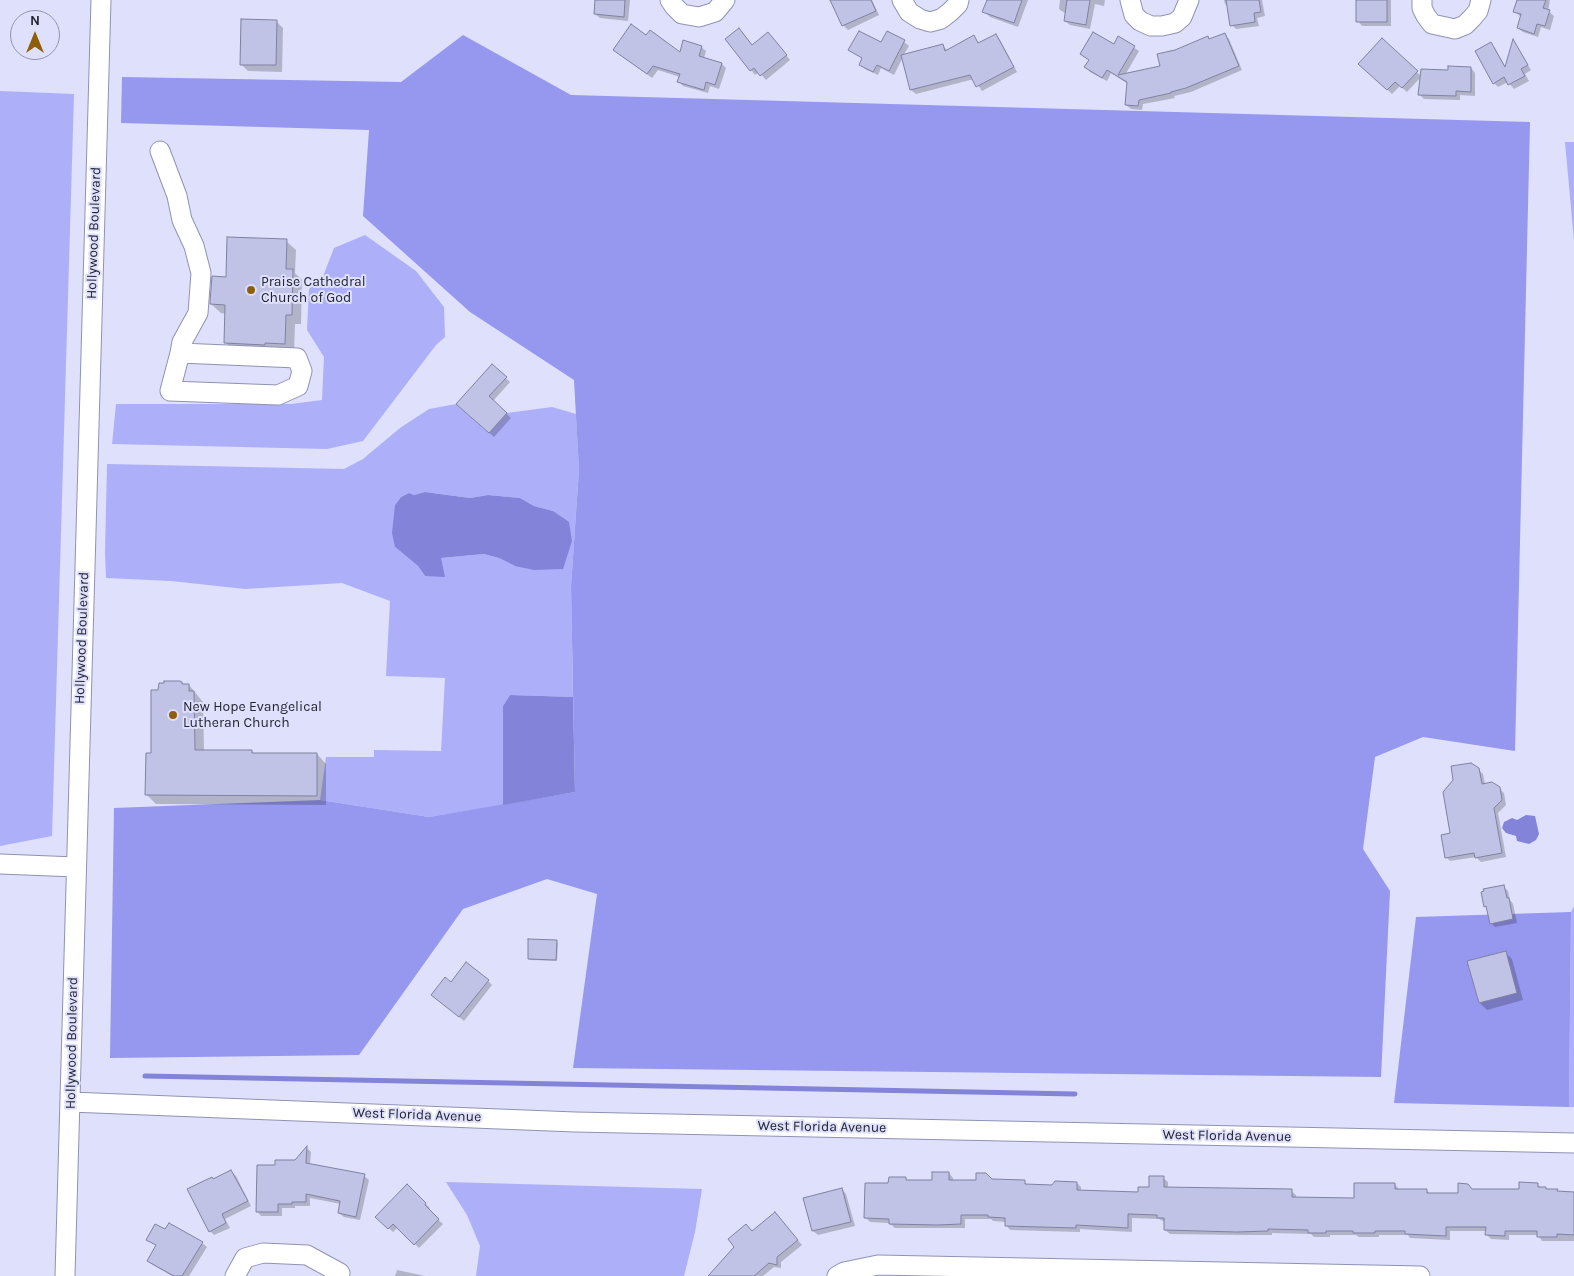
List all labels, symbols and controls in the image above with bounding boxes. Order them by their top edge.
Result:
north arrow [10,10,60,60]
text: N [30,12,40,29]
street label: Hollywood Boulevard [83,167,105,299]
place label: Praise Cathedral Church of God [261,274,366,306]
marker: Praise Cathedral Church of God [245,284,257,296]
street label: Hollywood Boulevard [71,572,93,704]
place label: New Hope Evangelical Lutheran Church [183,699,322,732]
marker: New Hope Evangelical Lutheran Church [167,709,179,721]
street label: Hollywood Boulevard [62,977,82,1109]
street label: West Florida Avenue [352,1104,482,1126]
street label: West Florida Avenue [757,1117,887,1137]
street label: West Florida Avenue [1162,1126,1292,1146]

